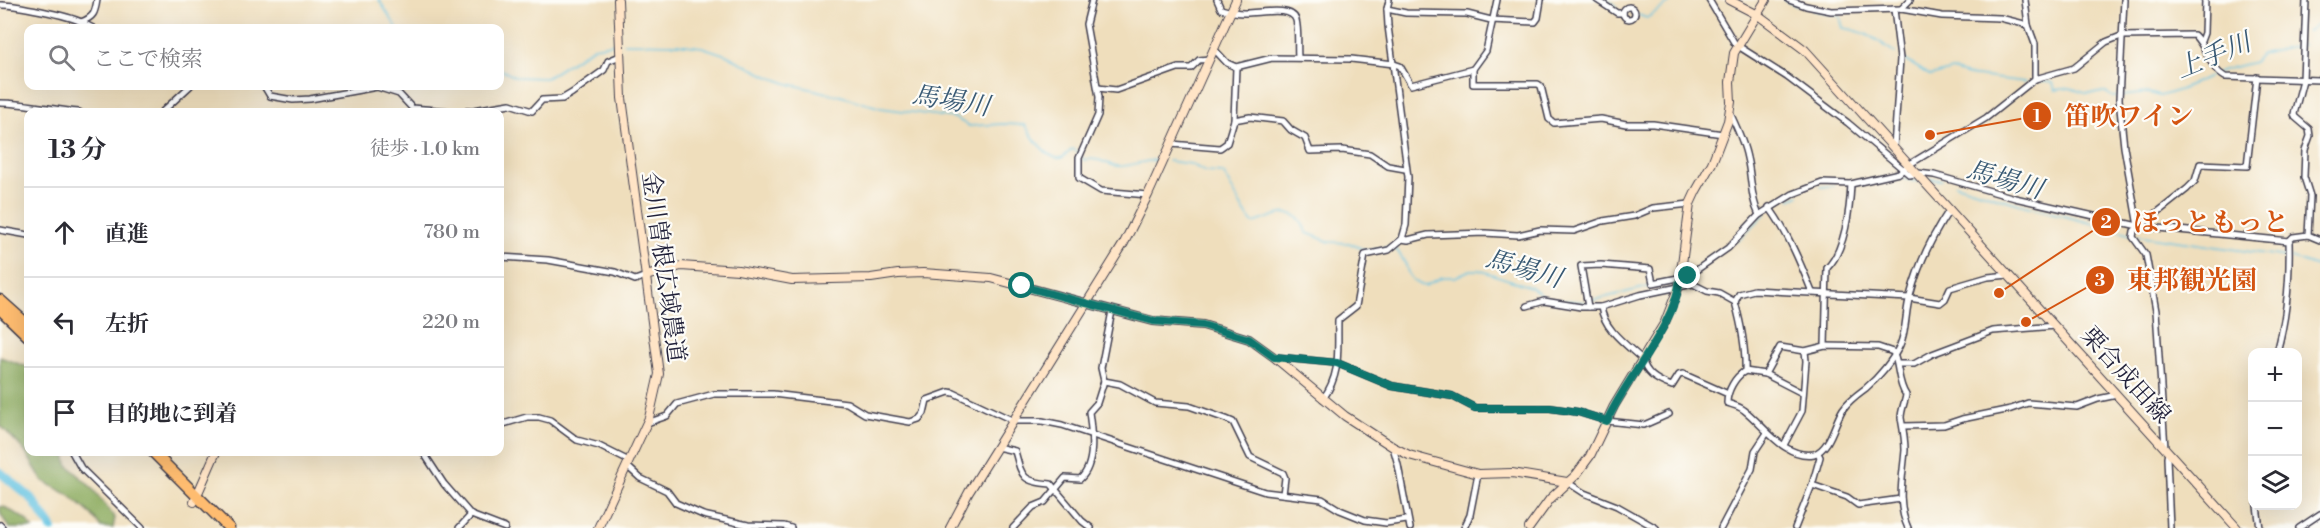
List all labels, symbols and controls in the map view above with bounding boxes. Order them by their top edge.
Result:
search box [24,24,504,90]
water label: 上手川 [2171,25,2258,85]
icon: search [45,41,78,74]
text: ここで検索 [93,46,203,73]
water label: 馬場川 [910,79,995,123]
callout: 笛吹ワイン [2022,94,2206,138]
text: 笛吹ワイン [2064,101,2194,133]
text: 1 [2033,105,2042,128]
text: 13 分 [48,134,106,166]
text: 徒歩 · 1.0 km [370,137,480,162]
water label: 馬場川 [1963,154,2050,207]
street label: 金川曽根広域農道 [635,170,691,364]
callout: ほっともっと [2091,200,2301,244]
text: ほっともっと [2133,207,2289,239]
text: 2 [2100,211,2112,234]
icon: ahead [48,216,81,249]
text: 780 m [423,220,480,245]
text: 直進 [105,221,149,248]
water label: 馬場川 [1482,243,1569,296]
callout: 東邦観光園 [2085,258,2269,302]
route end [1674,262,1700,288]
text: 東邦観光園 [2127,265,2257,297]
text: 3 [2095,269,2106,292]
route start [1008,272,1034,298]
icon: left [48,306,81,339]
text: 220 m [422,310,480,335]
text: 左折 [105,311,149,338]
street label: 栗合成田線 [2074,321,2177,430]
map controls [2248,348,2302,510]
button: + [2248,348,2302,402]
icon: arrive [48,396,81,429]
text: 目的地に到着 [105,401,237,428]
button: − [2248,402,2302,456]
button: layers [2248,456,2302,510]

